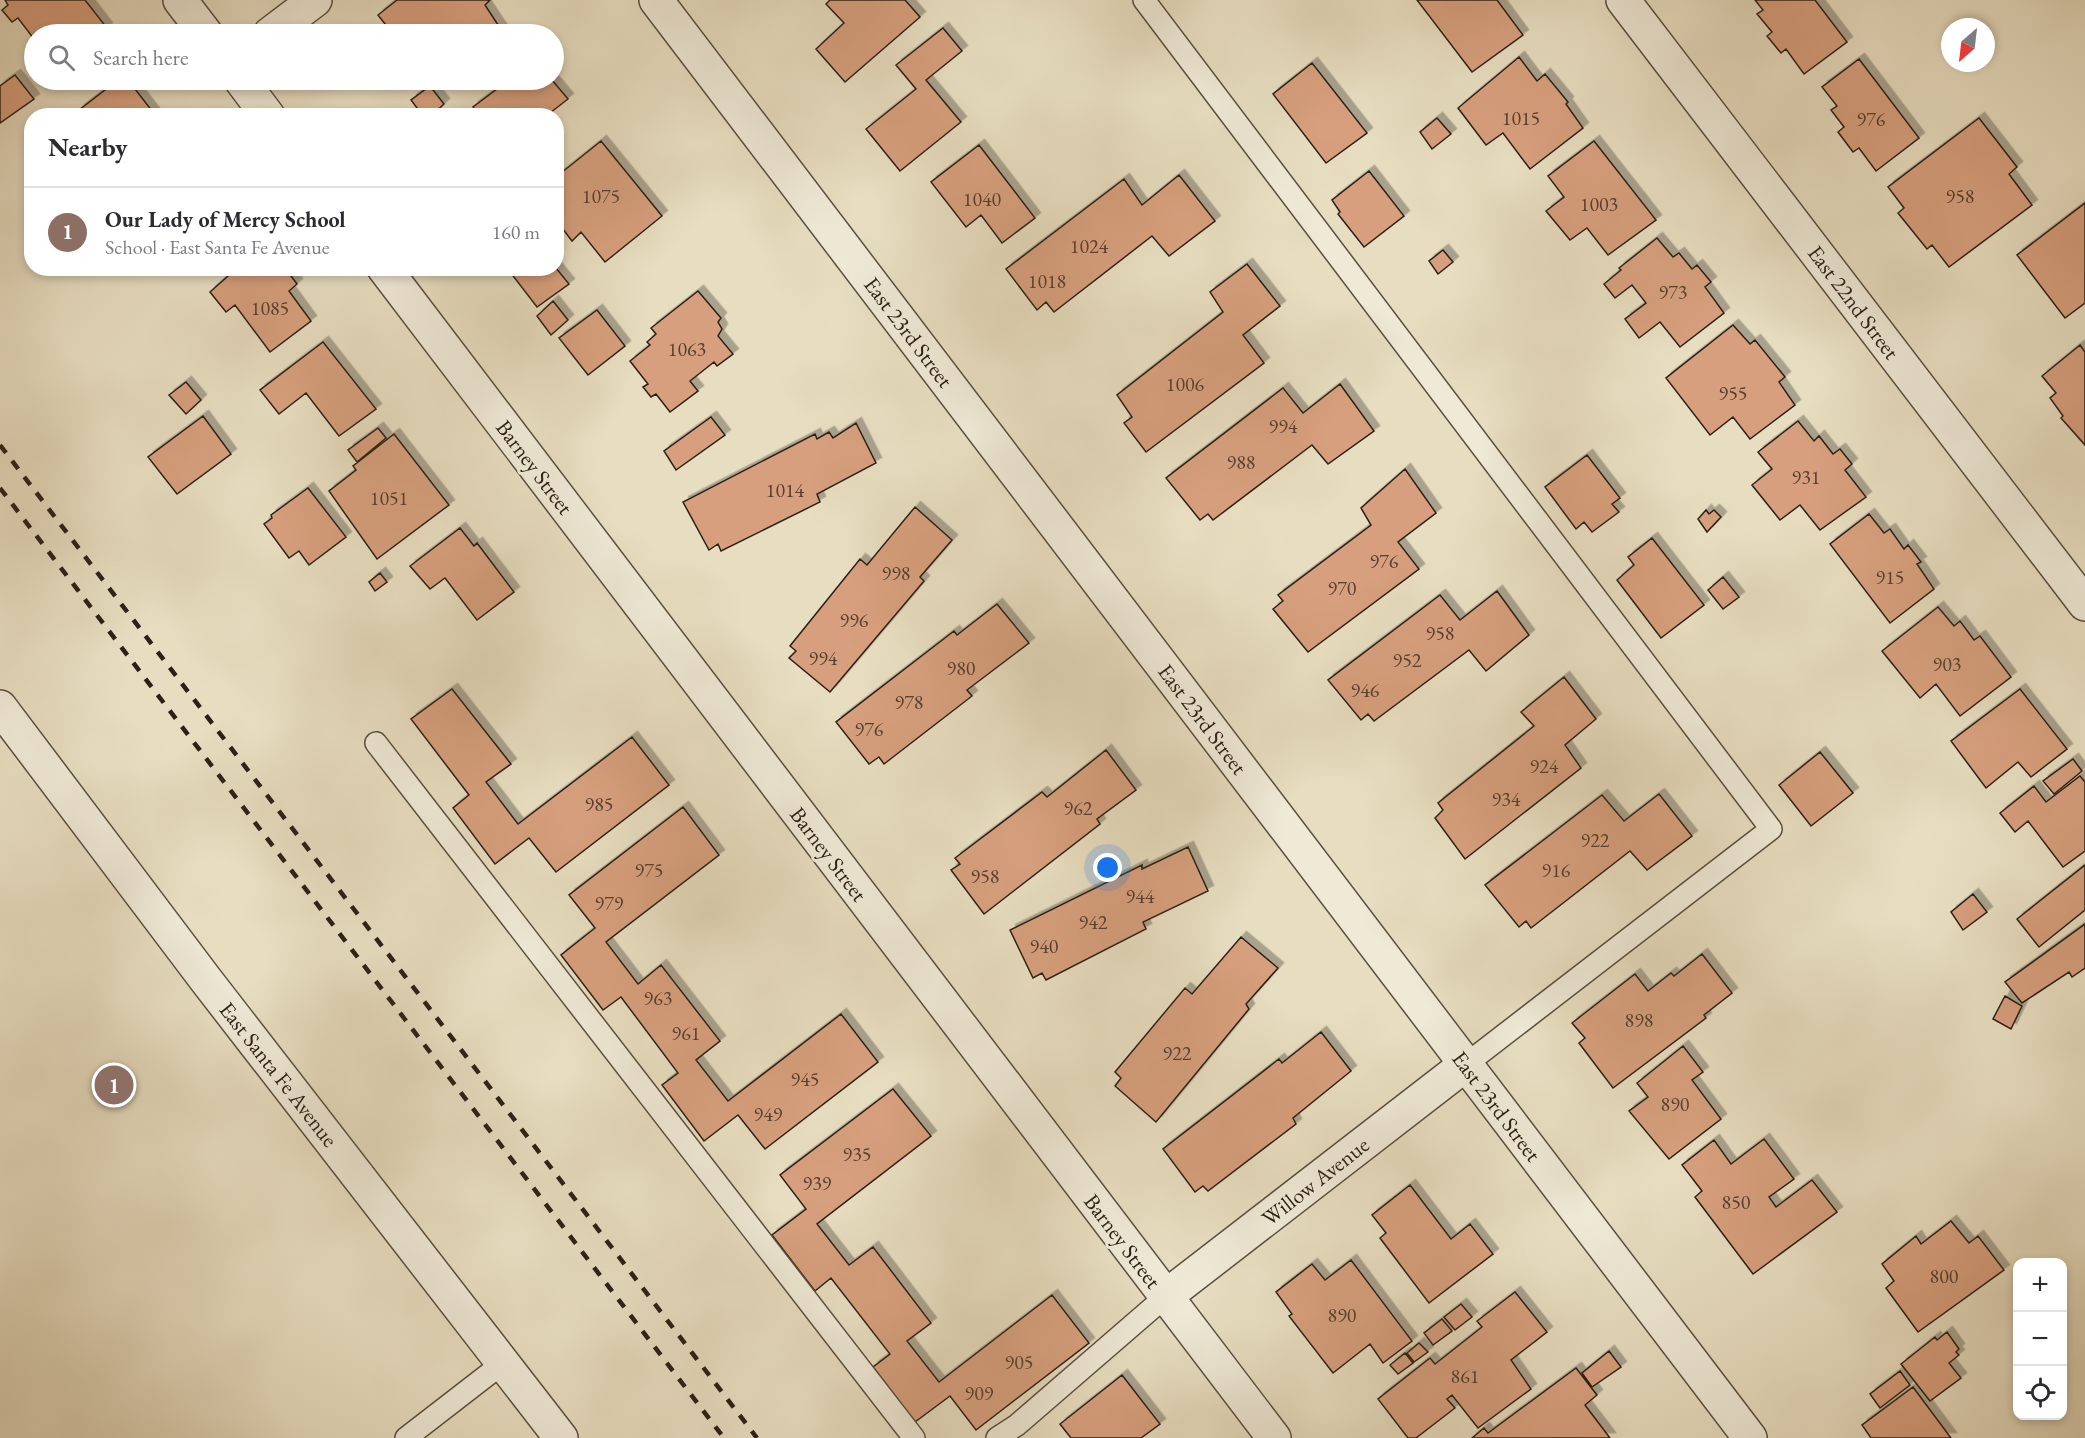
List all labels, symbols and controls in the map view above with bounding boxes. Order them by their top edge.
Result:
north arrow [1941,18,1995,72]
search box [24,24,564,90]
icon: search [45,41,78,74]
text: Search here [93,43,188,72]
house number: 1015 [1502,105,1540,131]
house number: 976 [1857,106,1886,132]
text: Nearby [48,130,128,164]
house number: 1075 [582,183,620,209]
house number: 958 [1946,183,1974,209]
house number: 1040 [963,186,1002,212]
house number: 1003 [1580,191,1618,217]
text: Our Lady of Mercy School [105,205,345,234]
text: 1 [62,219,73,245]
text: 160 m [492,219,540,245]
house number: 1024 [1070,233,1109,259]
text: School · East Santa Fe Avenue [105,234,329,260]
street label: East 22nd Street [1801,239,1906,365]
house number: 1018 [1028,268,1066,294]
street label: East 23rd Street [857,271,960,394]
house number: 973 [1659,279,1687,305]
house number: 1085 [251,295,289,321]
house number: 1063 [668,336,706,362]
house number: 1006 [1166,371,1205,397]
house number: 955 [1719,380,1747,406]
house number: 994 [1269,413,1298,439]
street label: Barney Street [489,414,580,521]
house number: 988 [1227,449,1255,475]
house number: 931 [1792,464,1820,490]
house number: 1014 [766,477,805,503]
house number: 1051 [370,485,408,511]
house number: 976 [1370,548,1399,574]
house number: 998 [882,560,910,586]
house number: 915 [1876,564,1904,590]
house number: 970 [1328,575,1357,601]
house number: 996 [840,607,869,633]
house number: 958 [1426,620,1454,646]
house number: 994 [809,645,838,671]
house number: 952 [1393,647,1422,673]
house number: 903 [1933,651,1961,677]
house number: 980 [947,655,976,681]
street label: East 23rd Street [1151,658,1254,781]
house number: 946 [1351,677,1380,703]
house number: 978 [895,689,923,715]
house number: 976 [855,716,884,742]
house number: 924 [1530,753,1559,779]
house number: 934 [1492,786,1521,812]
house number: 985 [585,791,613,817]
house number: 962 [1064,795,1093,821]
street label: Barney Street [783,801,874,908]
house number: 922 [1581,827,1610,853]
your location [1093,853,1122,882]
house number: 975 [635,857,663,883]
house number: 916 [1542,857,1571,883]
house number: 958 [971,863,999,889]
house number: 944 [1126,883,1155,909]
house number: 979 [595,890,624,916]
house number: 942 [1079,909,1108,935]
house number: 940 [1030,933,1059,959]
house number: 963 [644,985,672,1011]
street label: East Santa Fe Avenue [213,996,345,1153]
house number: 898 [1625,1007,1653,1033]
house number: 961 [672,1020,700,1046]
house number: 922 [1163,1040,1192,1066]
street label: East 23rd Street [1445,1045,1548,1168]
pin: 1 [94,1062,134,1108]
house number: 945 [791,1066,819,1092]
house number: 890 [1661,1091,1690,1117]
house number: 949 [754,1101,783,1127]
street label: Willow Avenue [1256,1130,1375,1232]
house number: 935 [843,1141,871,1167]
house number: 939 [803,1170,832,1196]
street label: Barney Street [1077,1188,1168,1295]
house number: 850 [1722,1189,1751,1215]
map controls [2013,1258,2067,1420]
button: + [2013,1258,2067,1312]
house number: 800 [1930,1263,1959,1289]
house number: 890 [1328,1302,1357,1328]
button: − [2013,1312,2067,1366]
house number: 905 [1005,1349,1033,1375]
house number: 861 [1451,1363,1479,1389]
button: locate [2013,1366,2067,1420]
house number: 909 [965,1380,994,1406]

